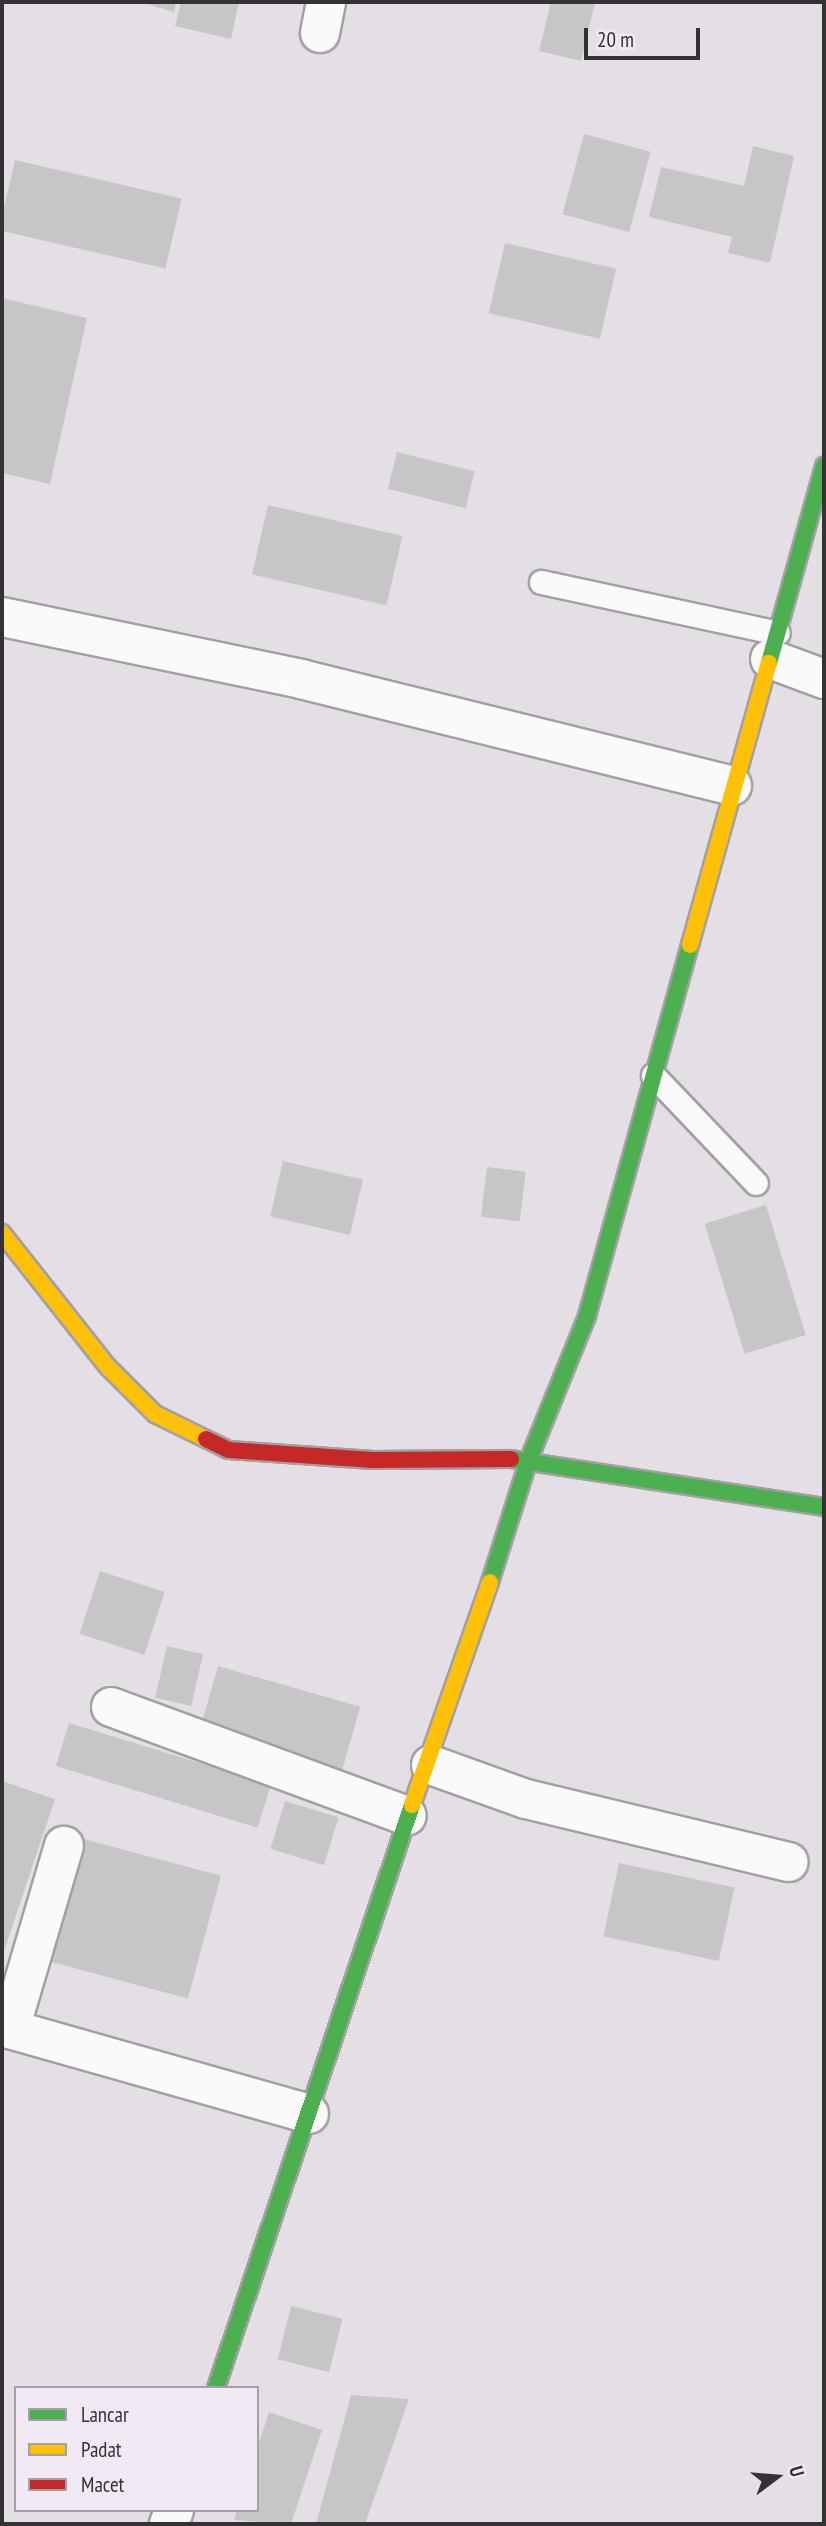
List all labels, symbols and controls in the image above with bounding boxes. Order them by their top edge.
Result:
scale bar [588,14,704,58]
text: 20 m [597,26,634,53]
legend [14,2386,259,2512]
text: Lancar [81,2401,129,2428]
text: Padat [81,2436,122,2463]
north arrow [742,2442,812,2512]
text: U [784,2463,810,2479]
text: Macet [81,2471,124,2498]

